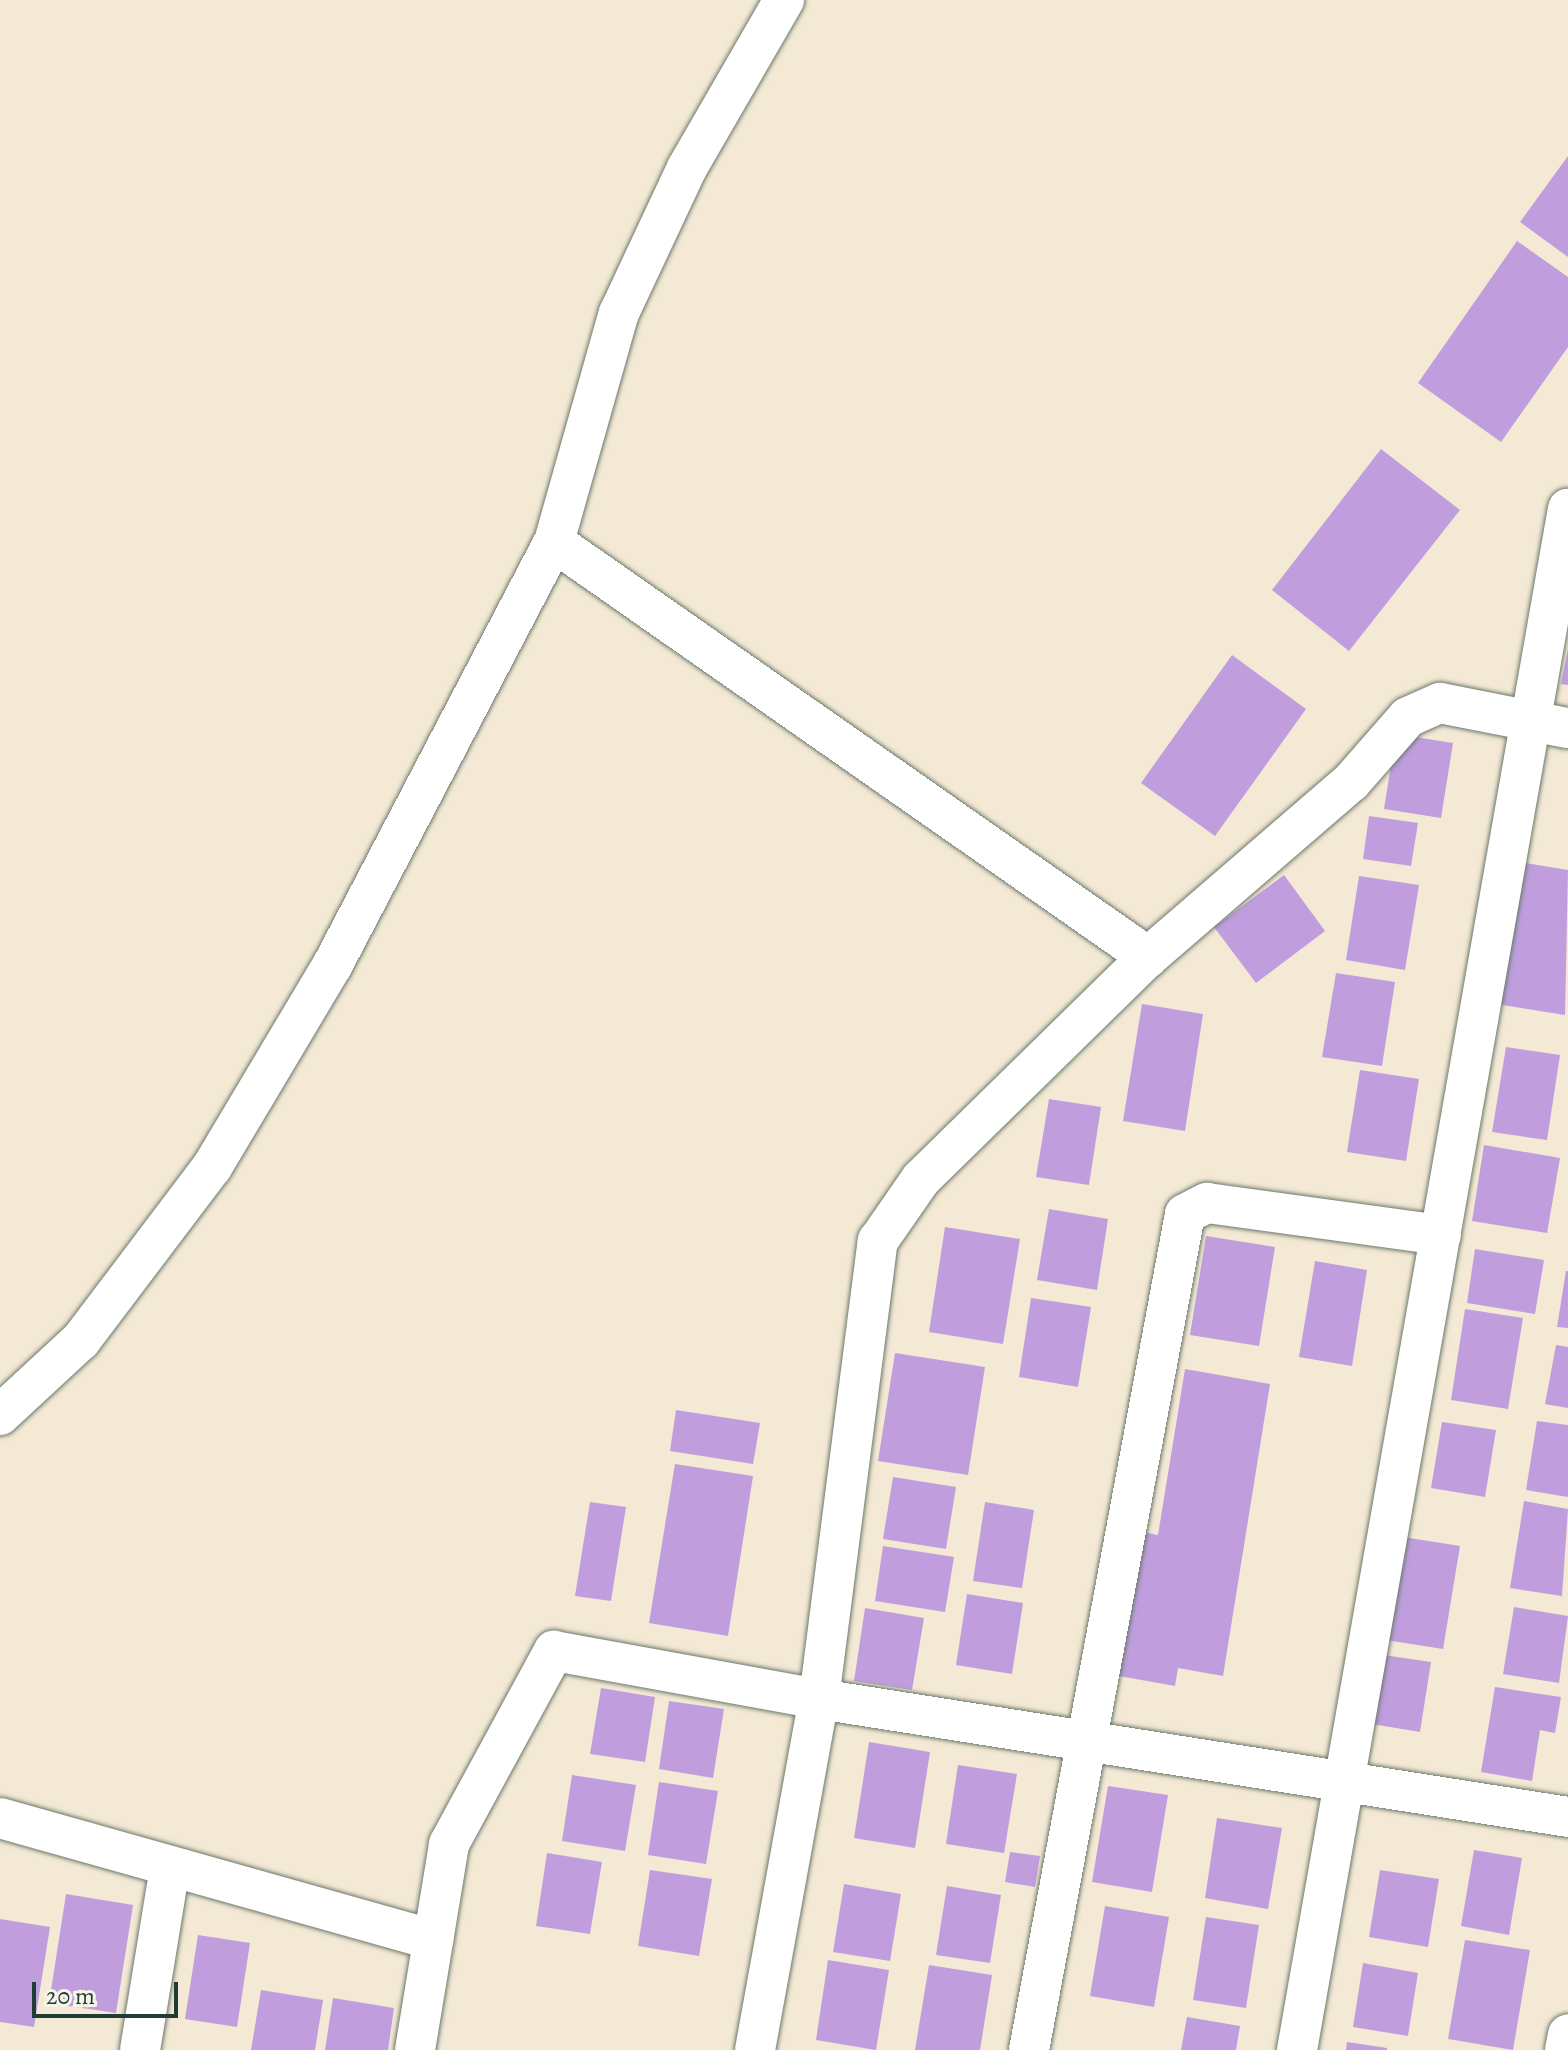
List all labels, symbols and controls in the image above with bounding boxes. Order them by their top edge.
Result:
scale bar [36,1966,182,2016]
text: 20 m [46,1980,95,2012]

